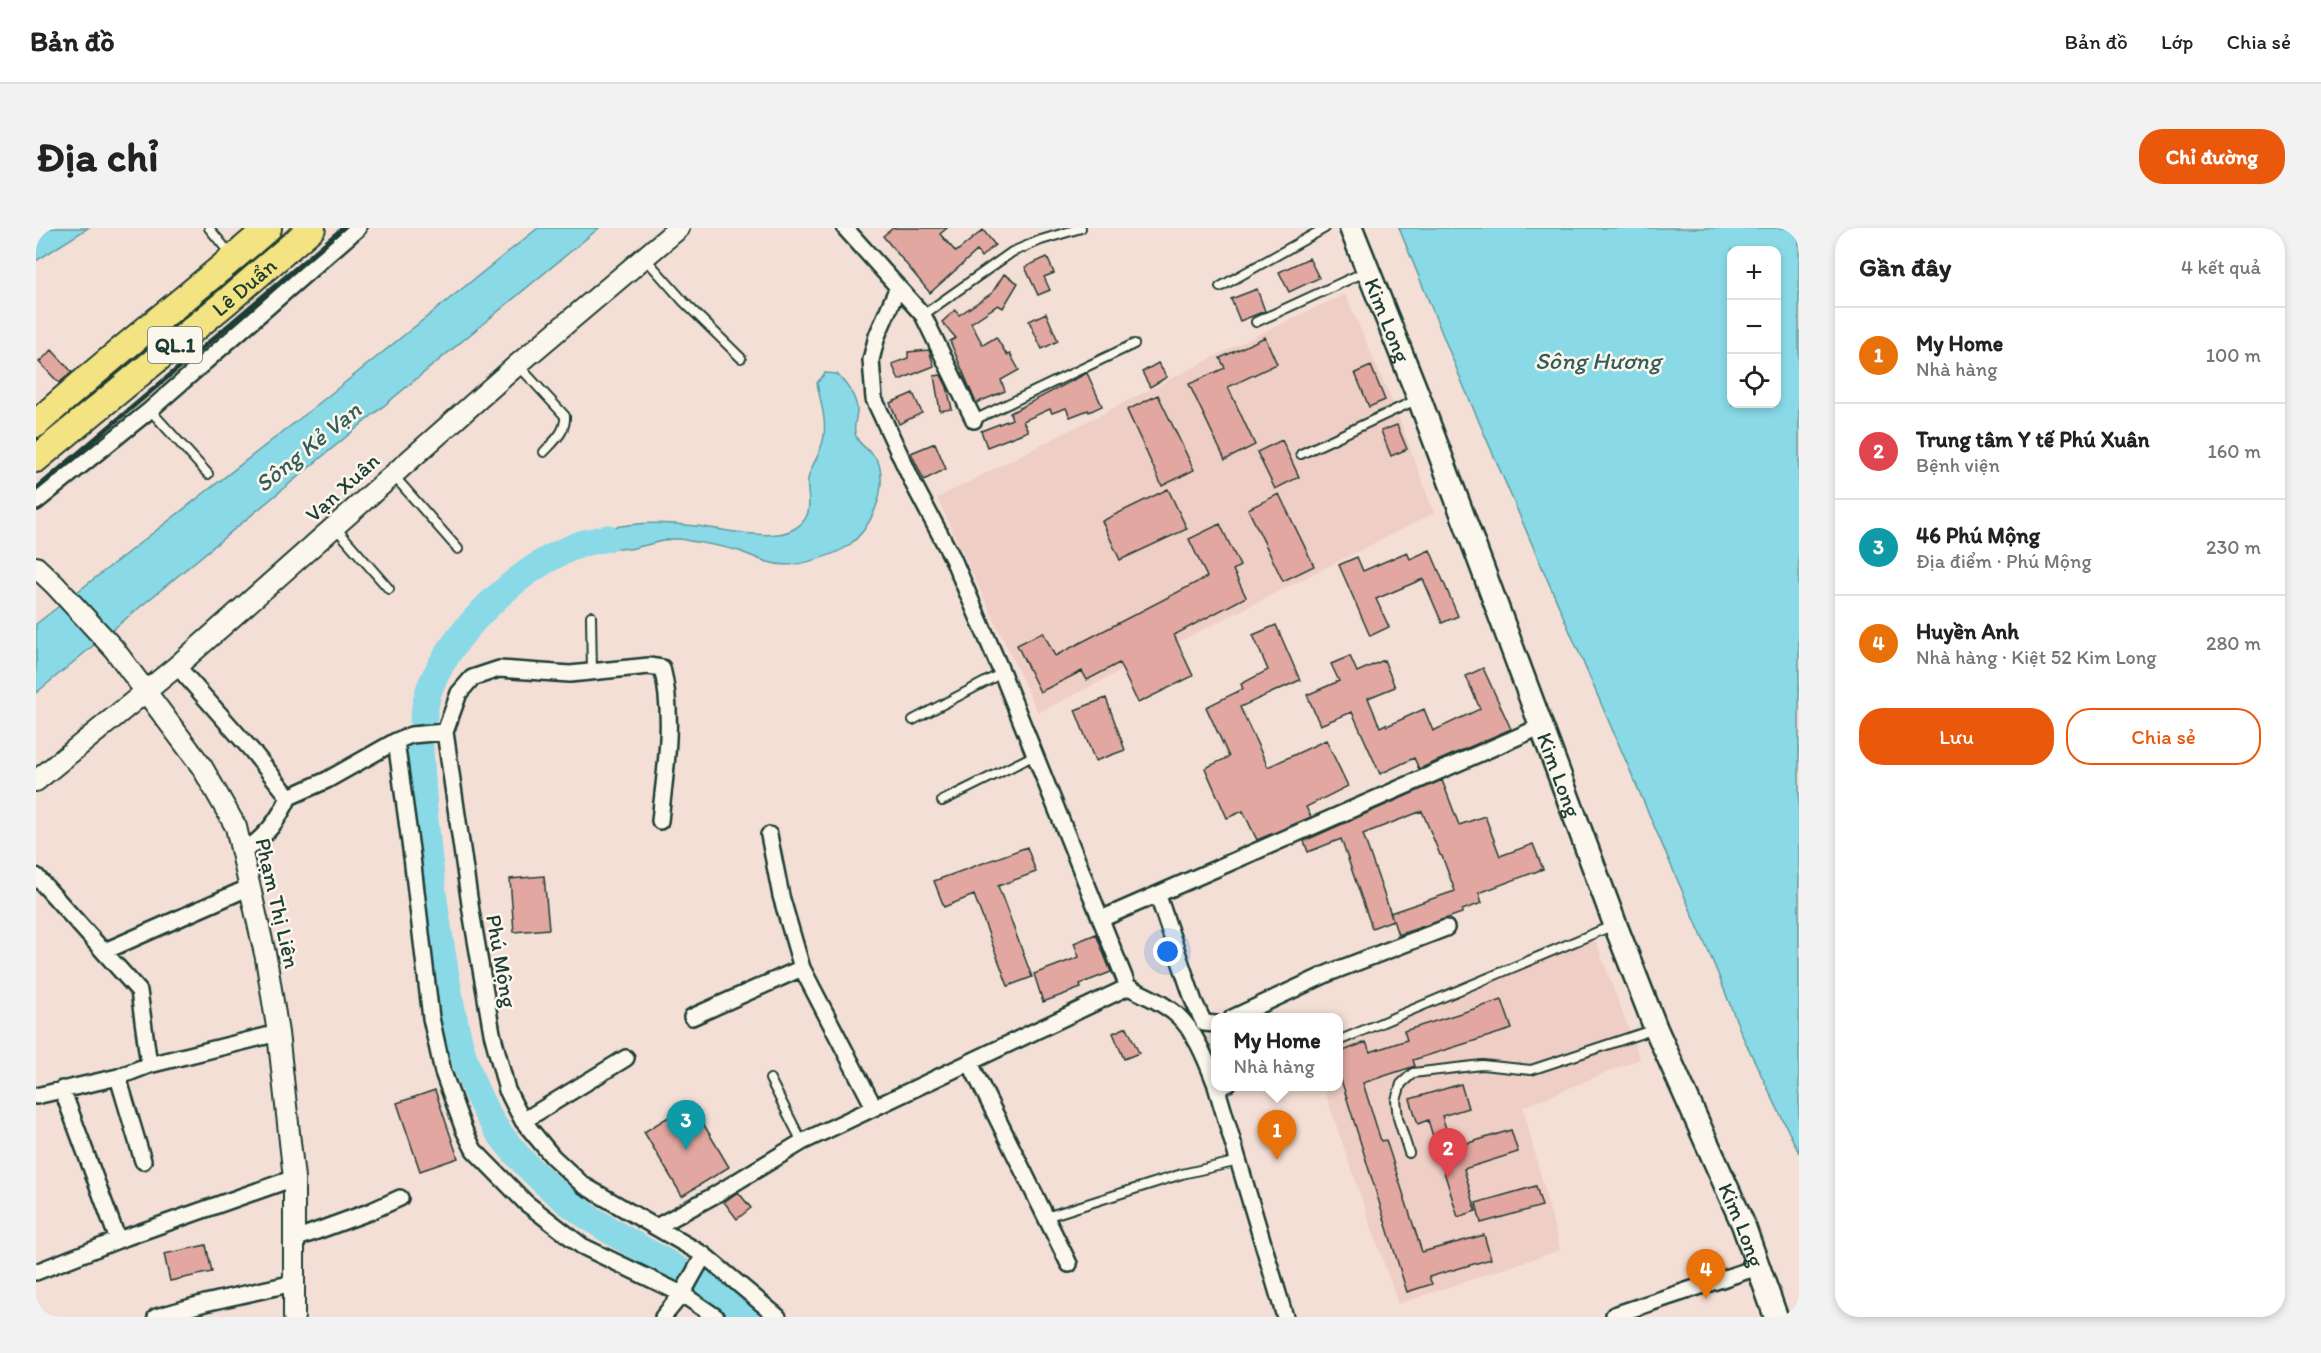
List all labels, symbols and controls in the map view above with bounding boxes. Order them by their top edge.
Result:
text: Bản đồ [30,24,115,58]
text: Bản đồ [2064,29,2128,54]
text: Lớp [2161,29,2193,54]
text: Chia sẻ [2226,29,2291,54]
button: Chỉ đường [2139,129,2285,184]
text: Địa chỉ [36,131,159,182]
map controls [1727,246,1781,408]
button: + [1727,246,1781,300]
street label: Lê Duẩn [206,251,282,322]
text: Gần đây [1859,251,1951,283]
text: 4 kết quả [2181,255,2261,279]
street label: Kim Long [1358,274,1417,367]
button: − [1727,300,1781,354]
road number: QL.1 [148,327,202,363]
text: My Home [1916,330,2003,357]
text: 1 [1874,343,1883,367]
text: 100 m [2206,343,2261,367]
water label: Sông Hương [1535,346,1664,375]
button: locate [1727,354,1781,408]
text: Nhà hàng [1916,357,1997,381]
water label: Sông Kẻ Vạn [249,395,367,498]
text: Trung tâm Y tế Phú Xuân [1916,426,2150,453]
text: 2 [1873,439,1884,463]
text: 160 m [2208,439,2261,463]
street label: Vạn Xuân [300,447,385,528]
text: Bệnh viện [1916,453,2000,477]
text: 46 Phú Mộng [1916,522,2040,549]
text: 3 [1873,535,1884,559]
text: 230 m [2206,535,2261,559]
text: Địa điểm · Phú Mộng [1916,549,2092,573]
text: Huyền Anh [1916,618,2019,645]
text: 4 [1872,631,1885,655]
text: 280 m [2206,631,2261,655]
text: Nhà hàng · Kiệt 52 Kim Long [1916,645,2157,669]
button: Lưu [1859,708,2054,765]
button: Chia sẻ [2066,708,2261,765]
street label: Kim Long [1531,729,1587,822]
street label: Phạm Thị Liên [249,835,306,972]
street label: Phú Mộng [480,912,523,1011]
your location [1153,937,1182,966]
popup [1211,1013,1343,1091]
text: My Home [1233,1027,1321,1054]
text: Nhà hàng [1233,1054,1315,1078]
pin: 3 [666,1100,706,1150]
pin: 1 [1258,1110,1296,1160]
pin: 2 [1428,1128,1468,1178]
street label: Kim Long [1712,1179,1770,1271]
pin: 4 [1686,1250,1726,1299]

